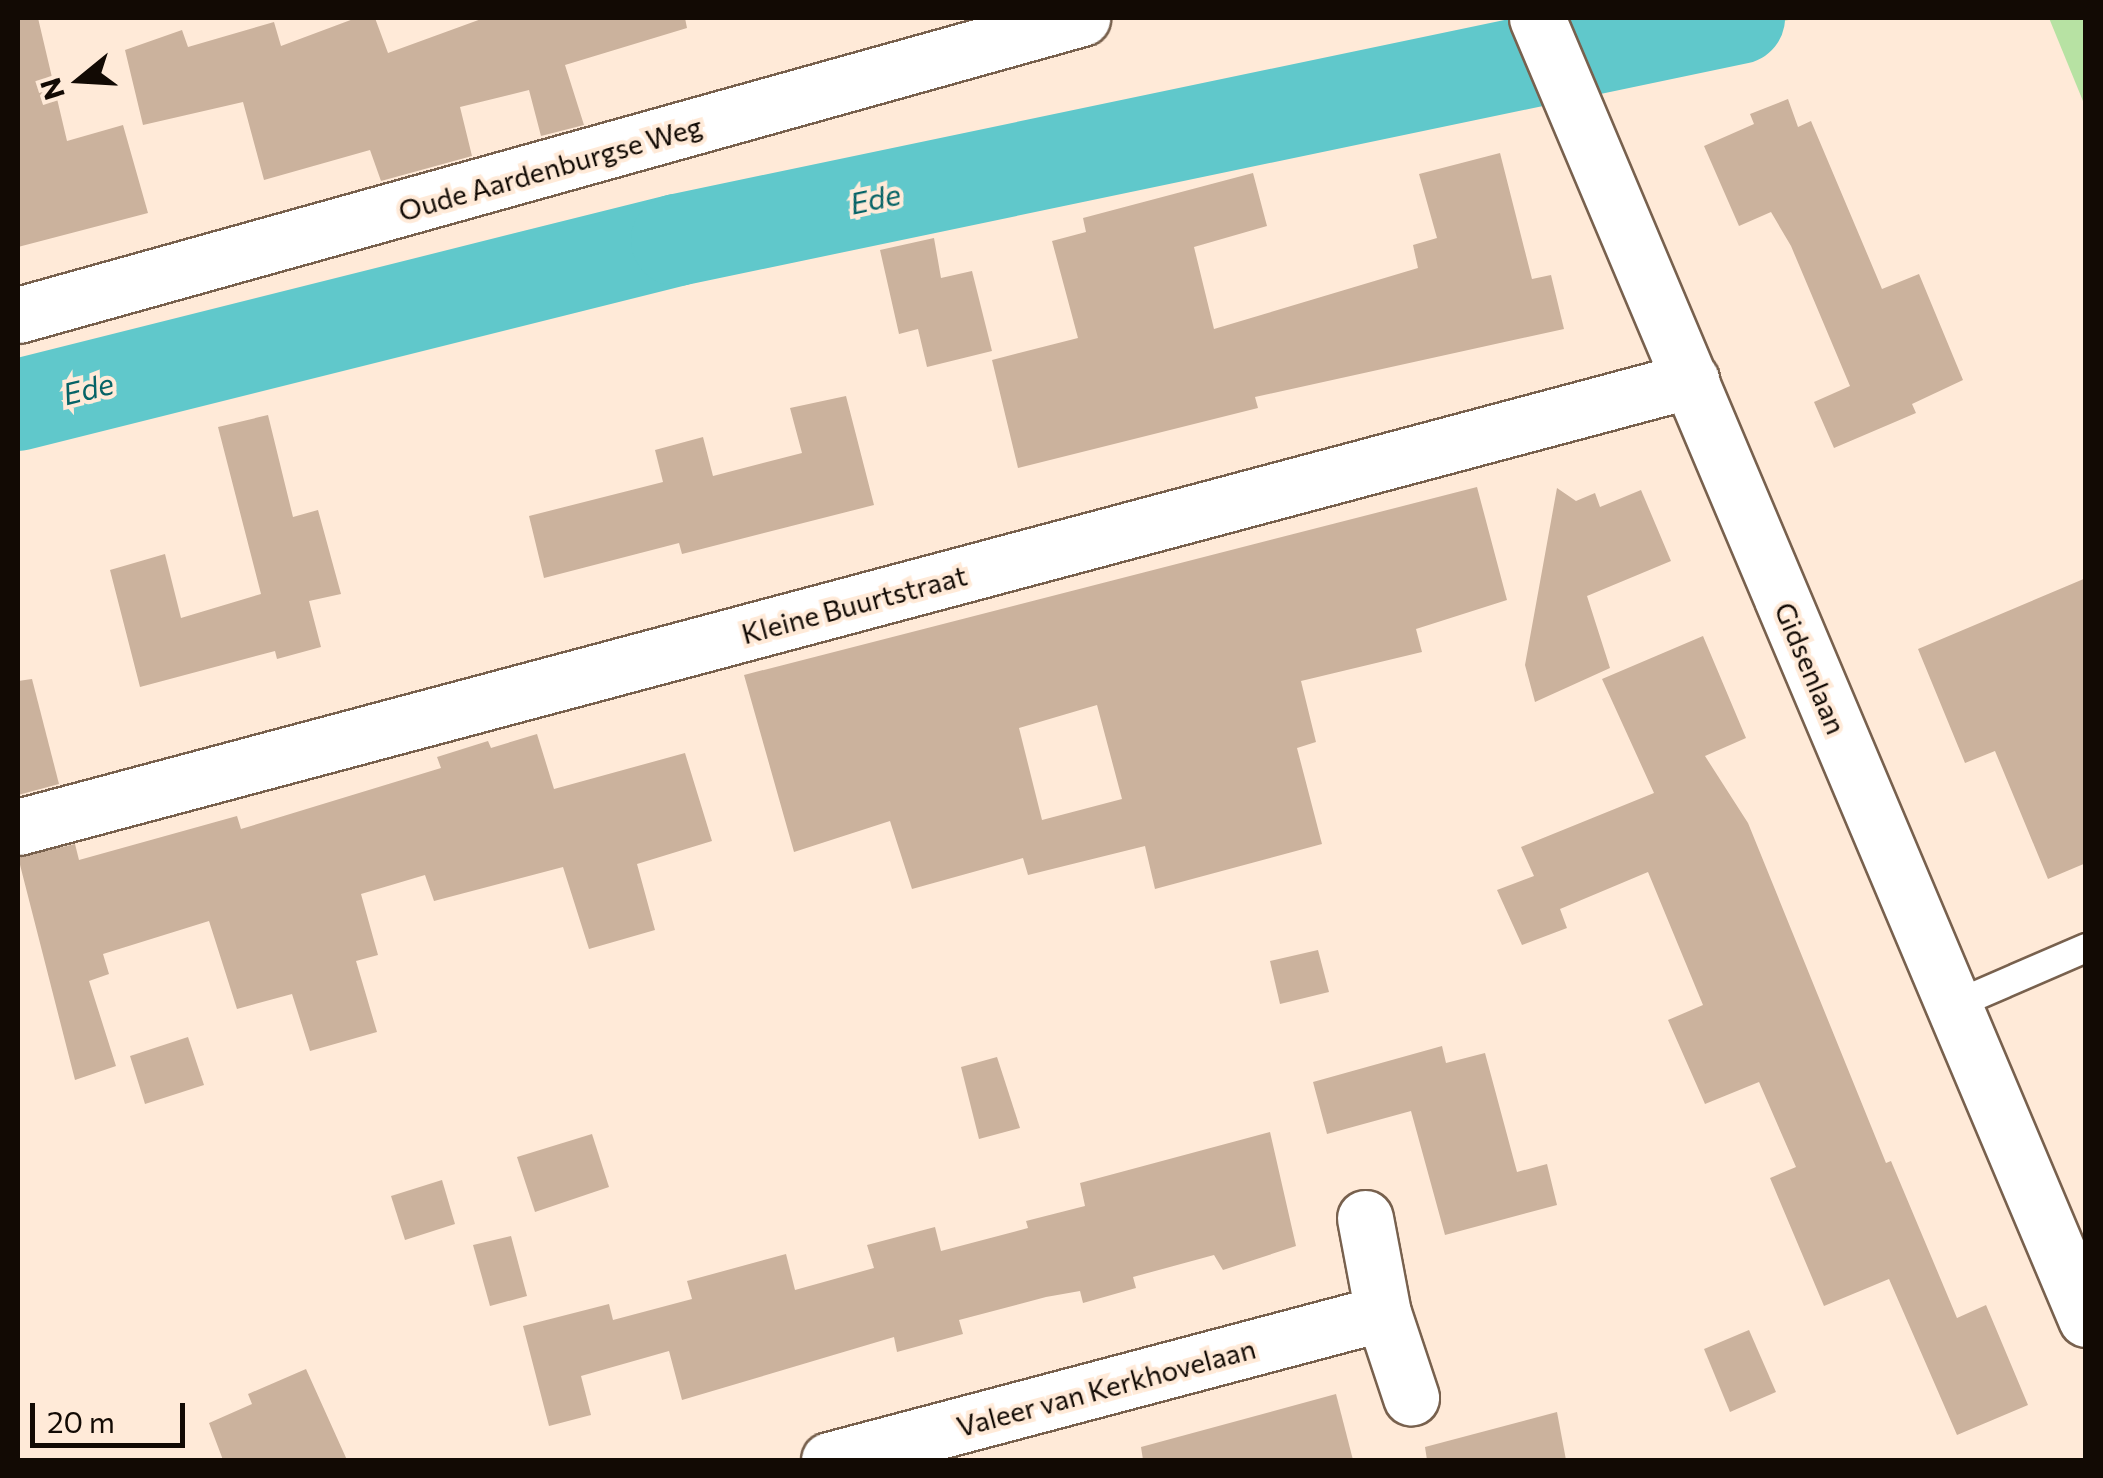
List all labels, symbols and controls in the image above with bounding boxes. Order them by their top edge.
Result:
north arrow [30,30,130,130]
text: N [32,74,71,105]
street label: Oude Aardenburgse Weg [394,109,706,227]
water label: Ede [846,175,904,221]
water label: Ede [59,364,117,412]
street label: Kleine Buurtstraat [738,558,970,650]
street label: Gidsenlaan [1768,597,1854,739]
street label: Valeer van Kerkhovelaan [953,1331,1259,1443]
scale bar [35,1383,190,1445]
text: 20 m [47,1402,115,1439]

